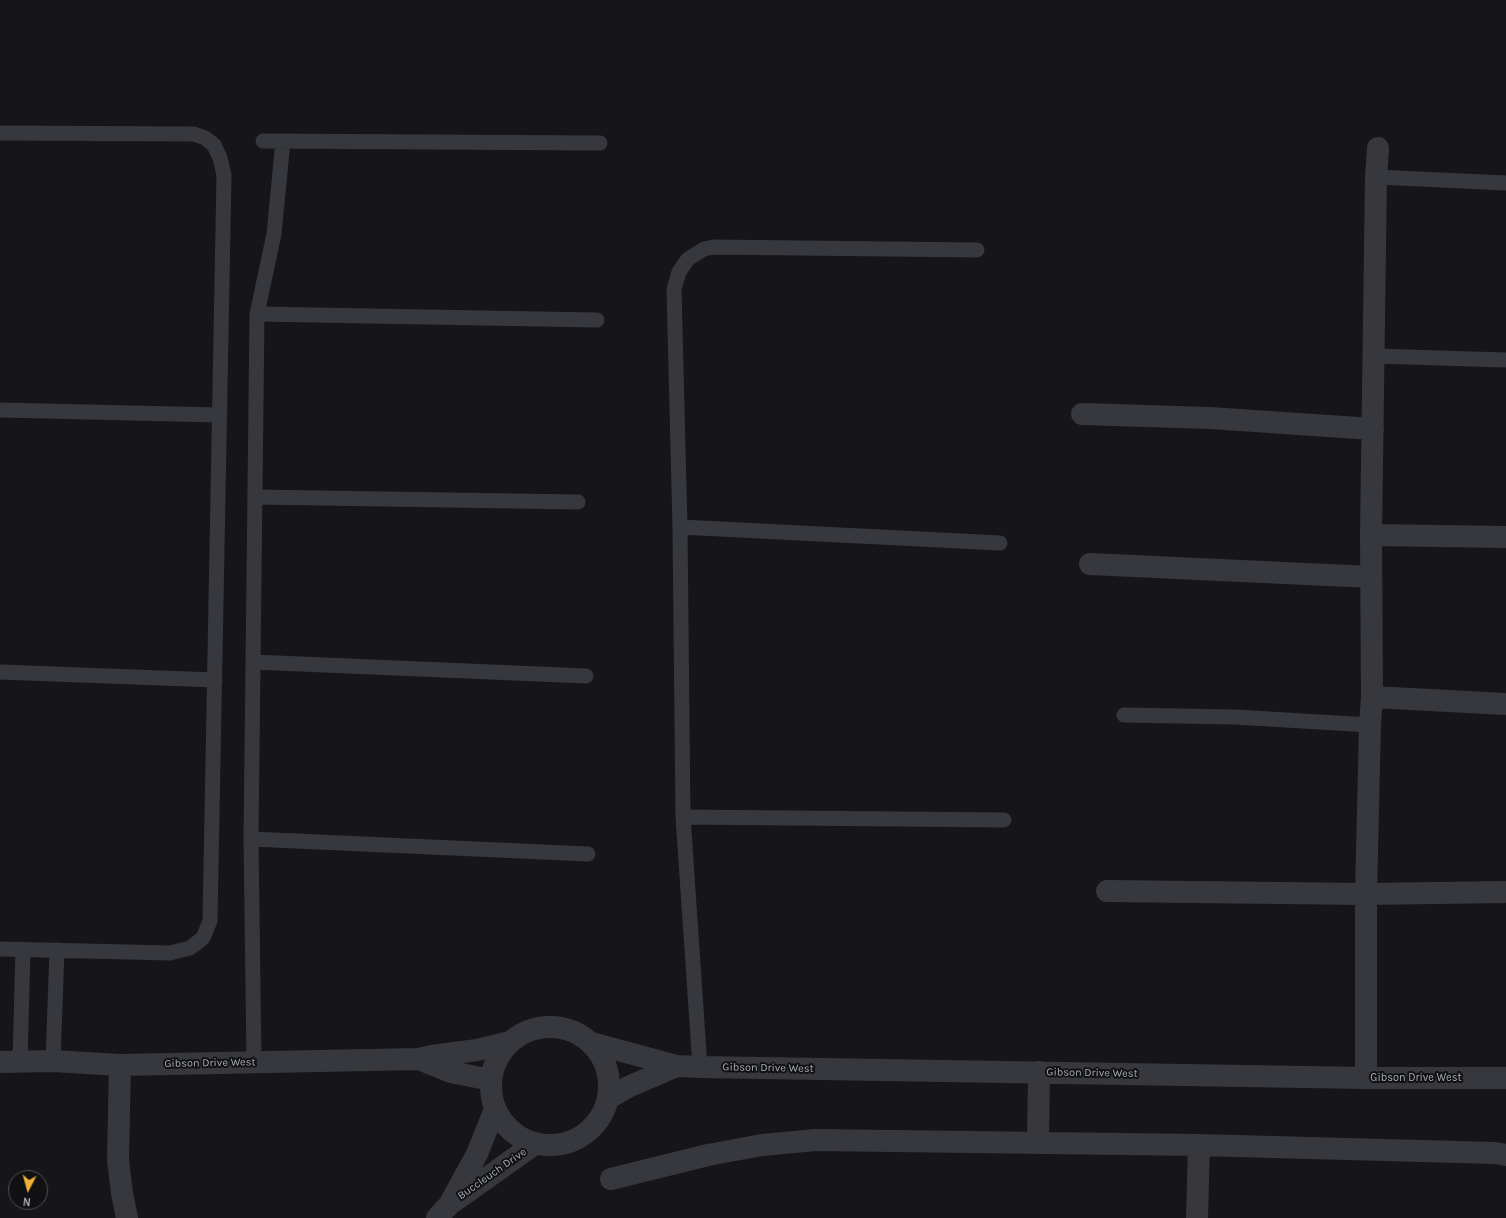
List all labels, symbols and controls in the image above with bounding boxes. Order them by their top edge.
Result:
street label: Gibson Drive West [164,1056,256,1070]
street label: Gibson Drive West [722,1061,814,1075]
street label: Gibson Drive West [1046,1066,1138,1080]
street label: Gibson Drive West [1370,1071,1462,1085]
street label: Buccleuch Drive [455,1145,529,1203]
north arrow [8,1170,48,1210]
text: N [22,1195,31,1208]

